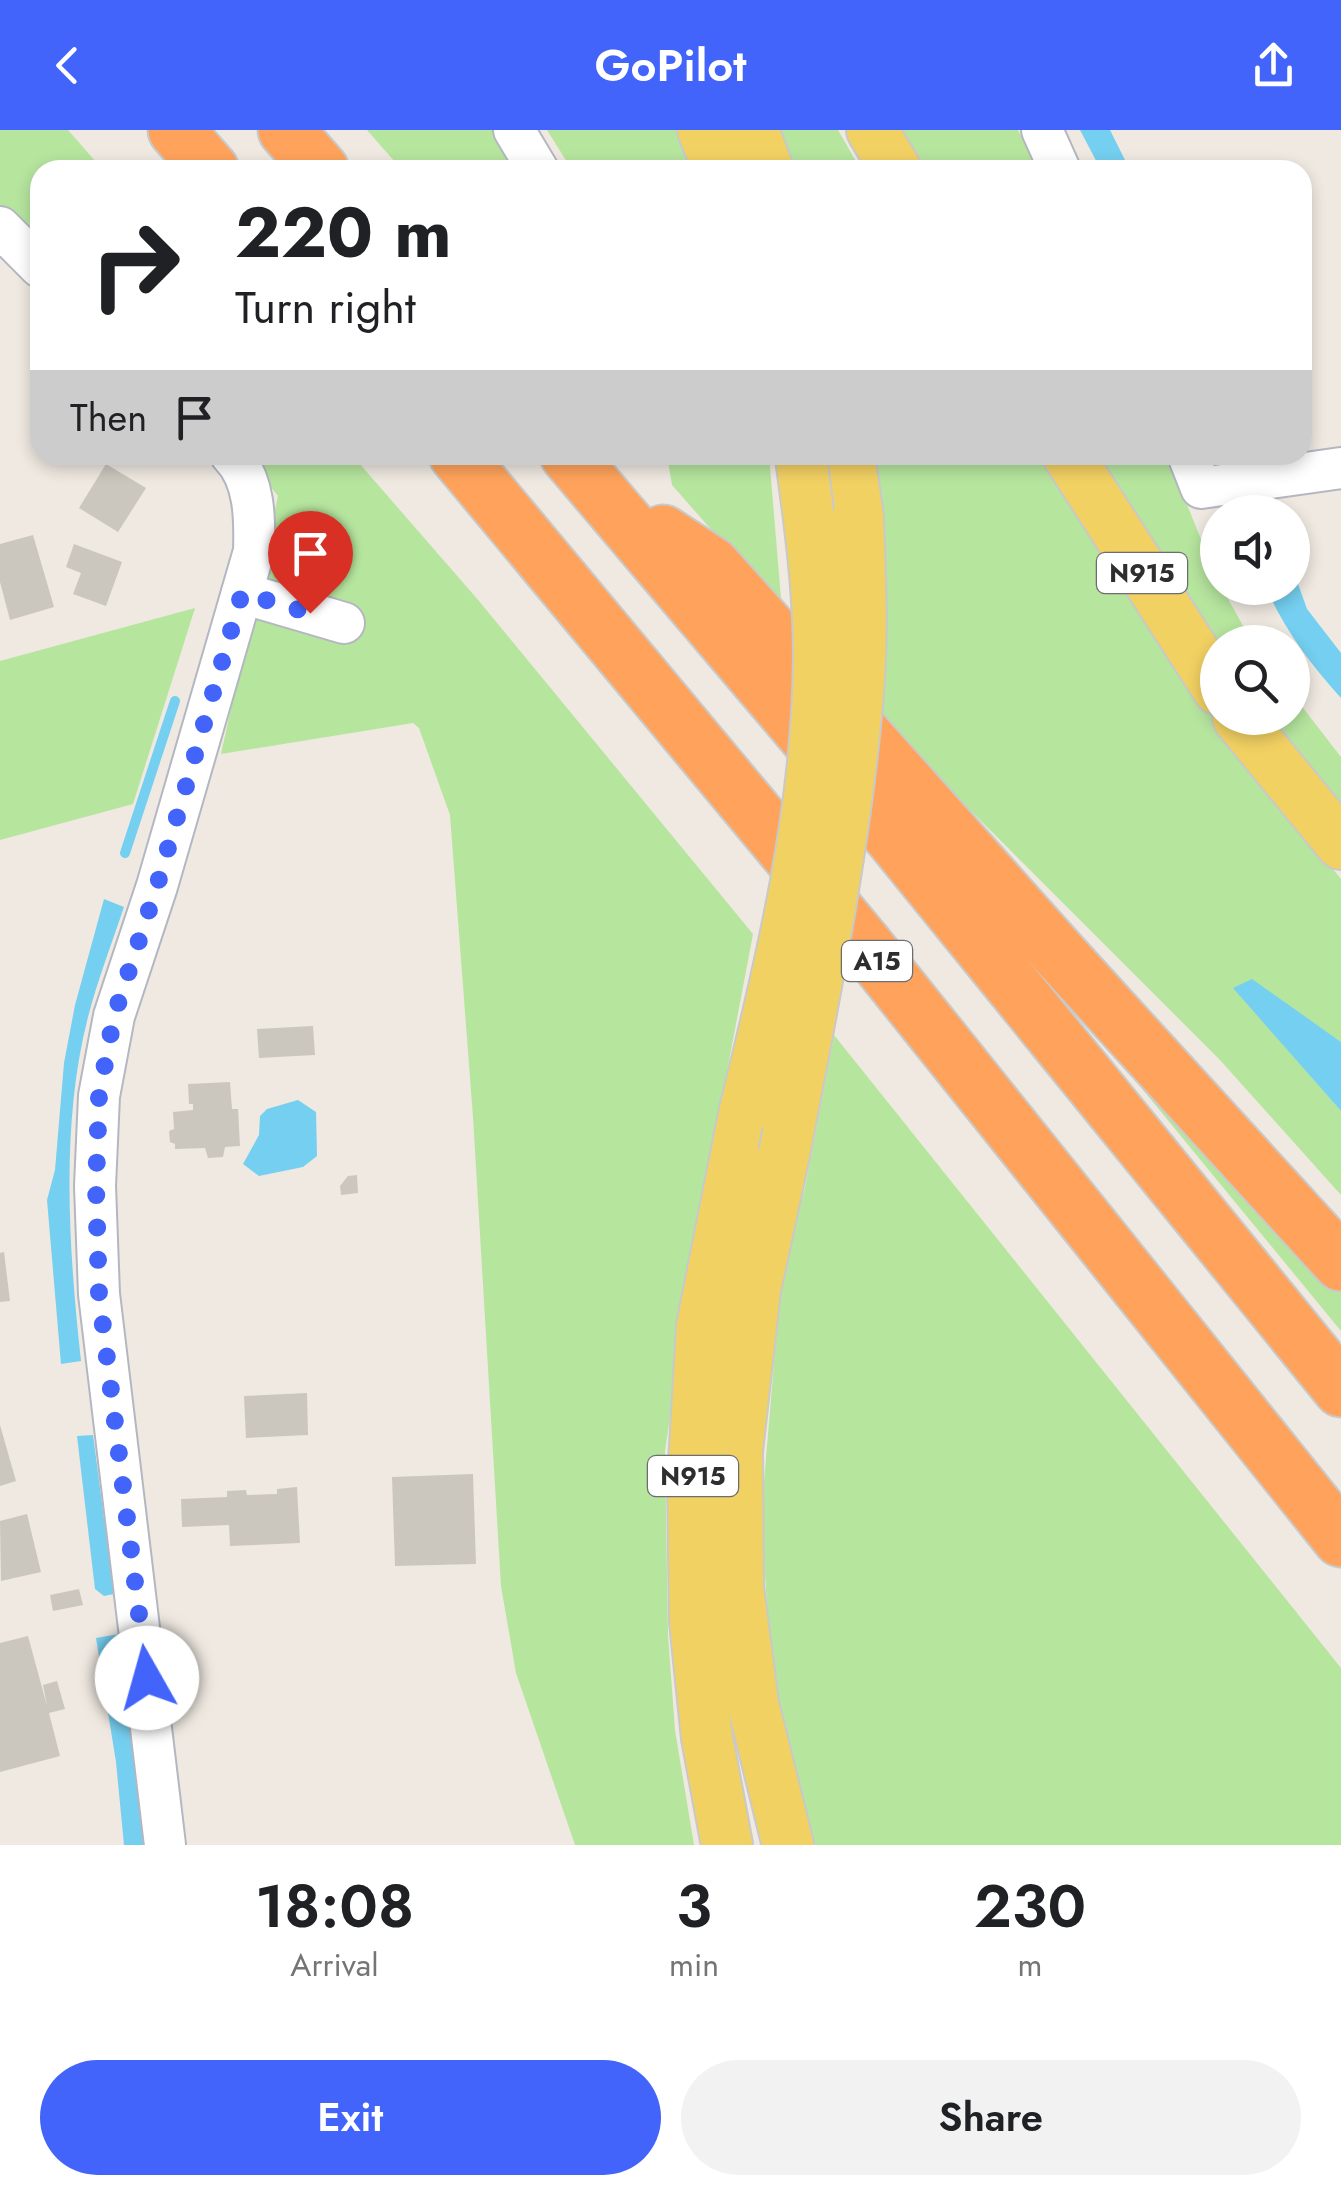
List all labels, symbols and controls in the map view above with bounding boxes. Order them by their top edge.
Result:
text: GoPilot [595,33,746,98]
icon: back [40,38,95,93]
icon: share [1246,38,1301,93]
text: 220 m [235,182,452,283]
icon: right [70,200,200,330]
text: Turn right [235,275,416,340]
text: Then [70,390,147,445]
icon: arrive [167,390,222,445]
map controls [1200,495,1310,735]
button: sound [1200,495,1310,605]
pin [268,511,353,614]
icon: arrive [283,526,338,581]
road number: N915 [1097,553,1187,593]
button: search [1200,625,1310,735]
road number: A15 [842,941,912,981]
road number: N915 [648,1456,738,1496]
position arrow [95,1626,199,1730]
text: 18:08 [255,1863,414,1950]
text: 3 [676,1863,712,1950]
text: 230 [974,1863,1086,1950]
text: Arrival [290,1942,379,1988]
text: min [669,1942,719,1988]
text: m [1018,1942,1043,1988]
button: Exit [40,2060,661,2175]
button: Share [681,2060,1301,2175]

